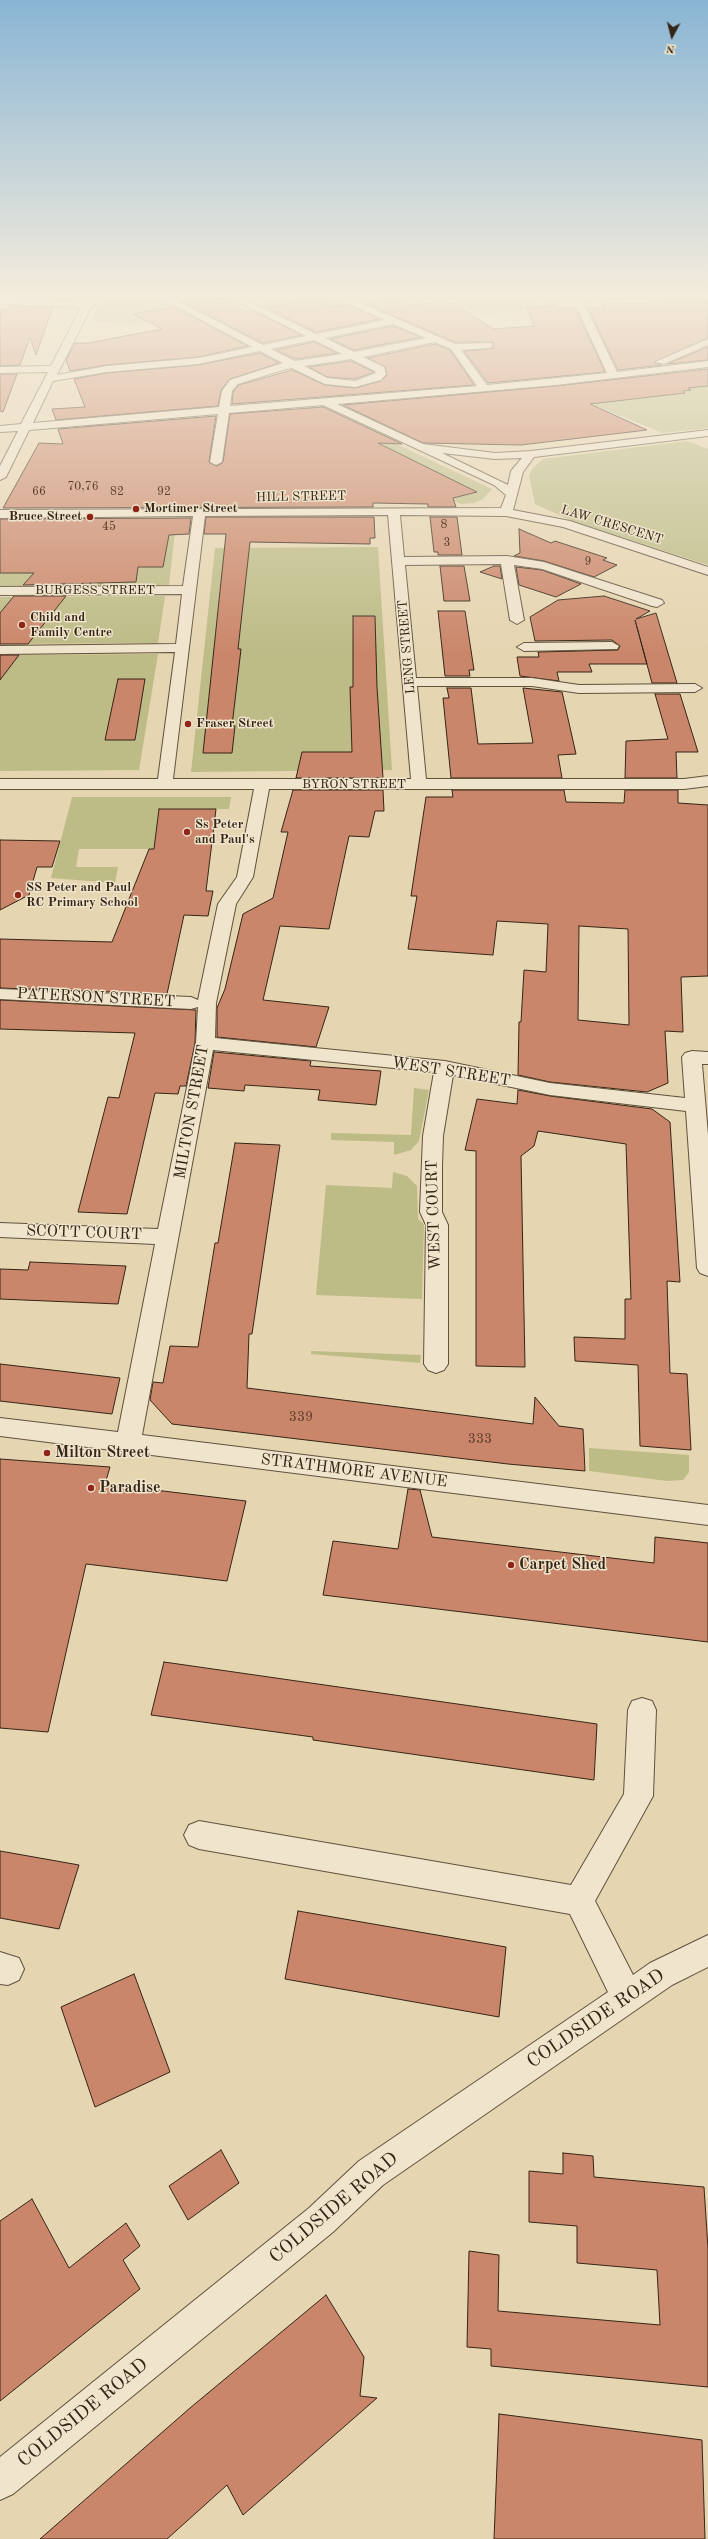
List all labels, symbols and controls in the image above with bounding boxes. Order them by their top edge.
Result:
north arrow [652,16,692,56]
text: N [666,42,675,54]
house number: 70,76 [67,480,99,494]
house number: 66 [32,485,46,499]
house number: 82 [110,485,124,499]
house number: 92 [157,485,171,499]
street label: HILL STREET [256,488,346,506]
place label: Mortimer Street [144,501,238,517]
street label: LAW CRESCENT [559,502,665,548]
marker: Mortimer Street [131,504,141,514]
place label: Bruce Street [9,509,82,525]
marker: Bruce Street [85,512,95,522]
house number: 8 [441,518,447,532]
house number: 45 [102,520,116,534]
house number: 3 [444,536,450,550]
house number: 9 [585,555,591,569]
street label: BURGESS STREET [35,583,155,599]
street label: LENG STREET [395,599,419,695]
place label: Child and Family Centre [30,610,112,641]
marker: Child and Family Centre [17,620,27,630]
place label: Fraser Street [196,716,273,732]
marker: Fraser Street [183,719,193,729]
street label: BYRON STREET [302,777,406,793]
place label: Ss Peter and Paul's [195,817,254,848]
marker: Ss Peter and Paul's [182,827,192,837]
place label: SS Peter and Paul RC Primary School [26,880,138,911]
marker: SS Peter and Paul RC Primary School [13,890,23,900]
street label: PATERSON STREET [16,984,176,1012]
street label: MILTON STREET [171,1043,213,1181]
street label: WEST STREET [390,1053,512,1091]
street label: WEST COURT [422,1159,446,1271]
street label: SCOTT COURT [26,1221,142,1245]
house number: 339 [289,1409,313,1425]
house number: 333 [468,1431,492,1447]
place label: Milton Street [55,1443,150,1463]
marker: Milton Street [42,1448,52,1458]
street label: STRATHMORE AVENUE [259,1450,449,1492]
place label: Paradise [99,1478,161,1498]
marker: Paradise [86,1483,96,1493]
place label: Carpet Shed [519,1555,606,1575]
marker: Carpet Shed [506,1560,516,1570]
street label: COLDSIDE ROAD [523,1964,669,2074]
street label: COLDSIDE ROAD [265,2147,403,2269]
street label: COLDSIDE ROAD [13,2353,153,2473]

